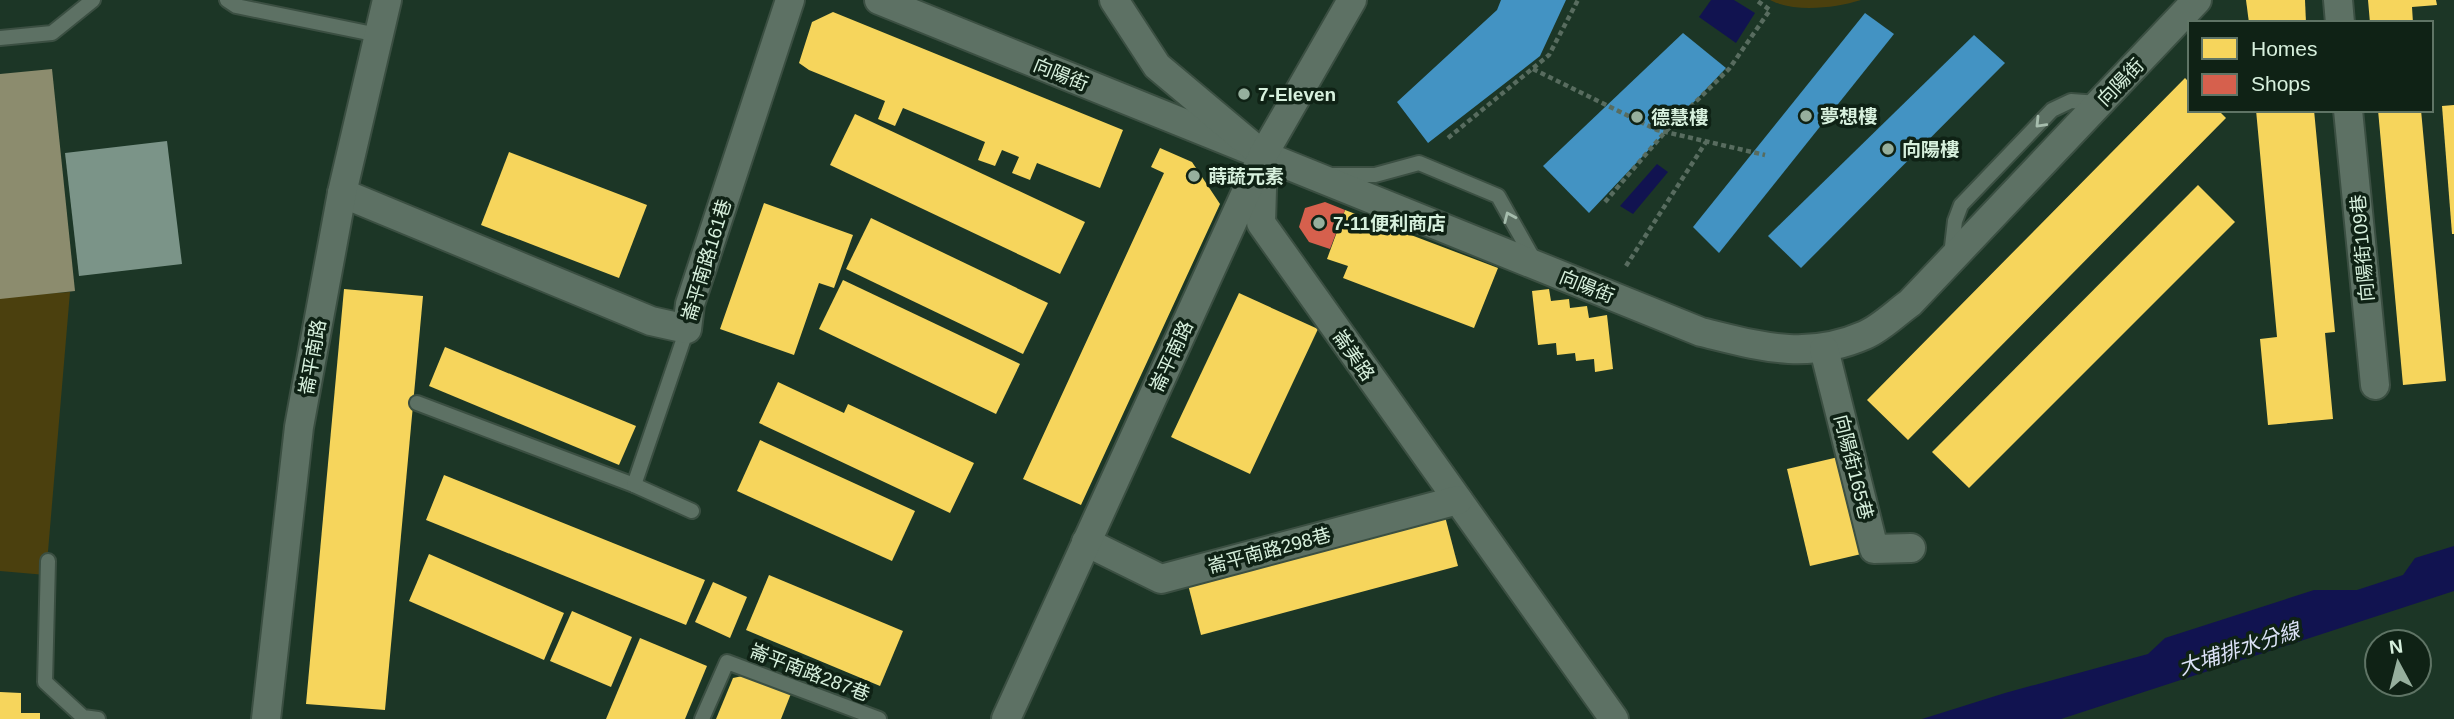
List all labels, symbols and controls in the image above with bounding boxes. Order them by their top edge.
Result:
legend [2188,21,2433,112]
text: Homes [2251,37,2318,60]
street label: 向陽街 [1030,54,1091,95]
street label: 向陽街 [2093,55,2148,110]
text: Shops [2251,72,2311,95]
place label: 7-Eleven [1258,84,1336,105]
marker: 7-Eleven [1236,86,1252,102]
place label: 夢想樓 [1820,106,1877,127]
place label: 德慧樓 [1651,107,1708,128]
marker: 夢想樓 [1798,108,1814,124]
marker: 德慧樓 [1629,109,1645,125]
one-way arrow [2035,115,2048,128]
place label: 向陽樓 [1902,139,1959,160]
marker: 向陽樓 [1880,141,1896,157]
place label: 蒔蔬元素 [1208,166,1284,187]
marker: 蒔蔬元素 [1186,168,1202,184]
street label: 向陽街109巷 [2347,193,2378,303]
street label: 崙平南路161巷 [678,196,735,324]
one-way arrow [1503,212,1517,225]
place label: 7-11便利商店 [1333,213,1446,234]
marker: 7-11便利商店 [1311,215,1327,231]
street label: 向陽街 [1556,266,1617,307]
street label: 崙平南路 [1146,317,1197,395]
street label: 崙平南路 [296,318,329,396]
street label: 崙美路 [1329,326,1379,385]
street label: 向陽街165巷 [1830,412,1877,522]
street label: 崙平南路298巷 [1205,524,1333,577]
water label: 大埔排水分線 [2175,618,2304,679]
north arrow [2363,628,2433,698]
text: N [2388,635,2404,658]
street label: 崙平南路287巷 [747,640,873,705]

